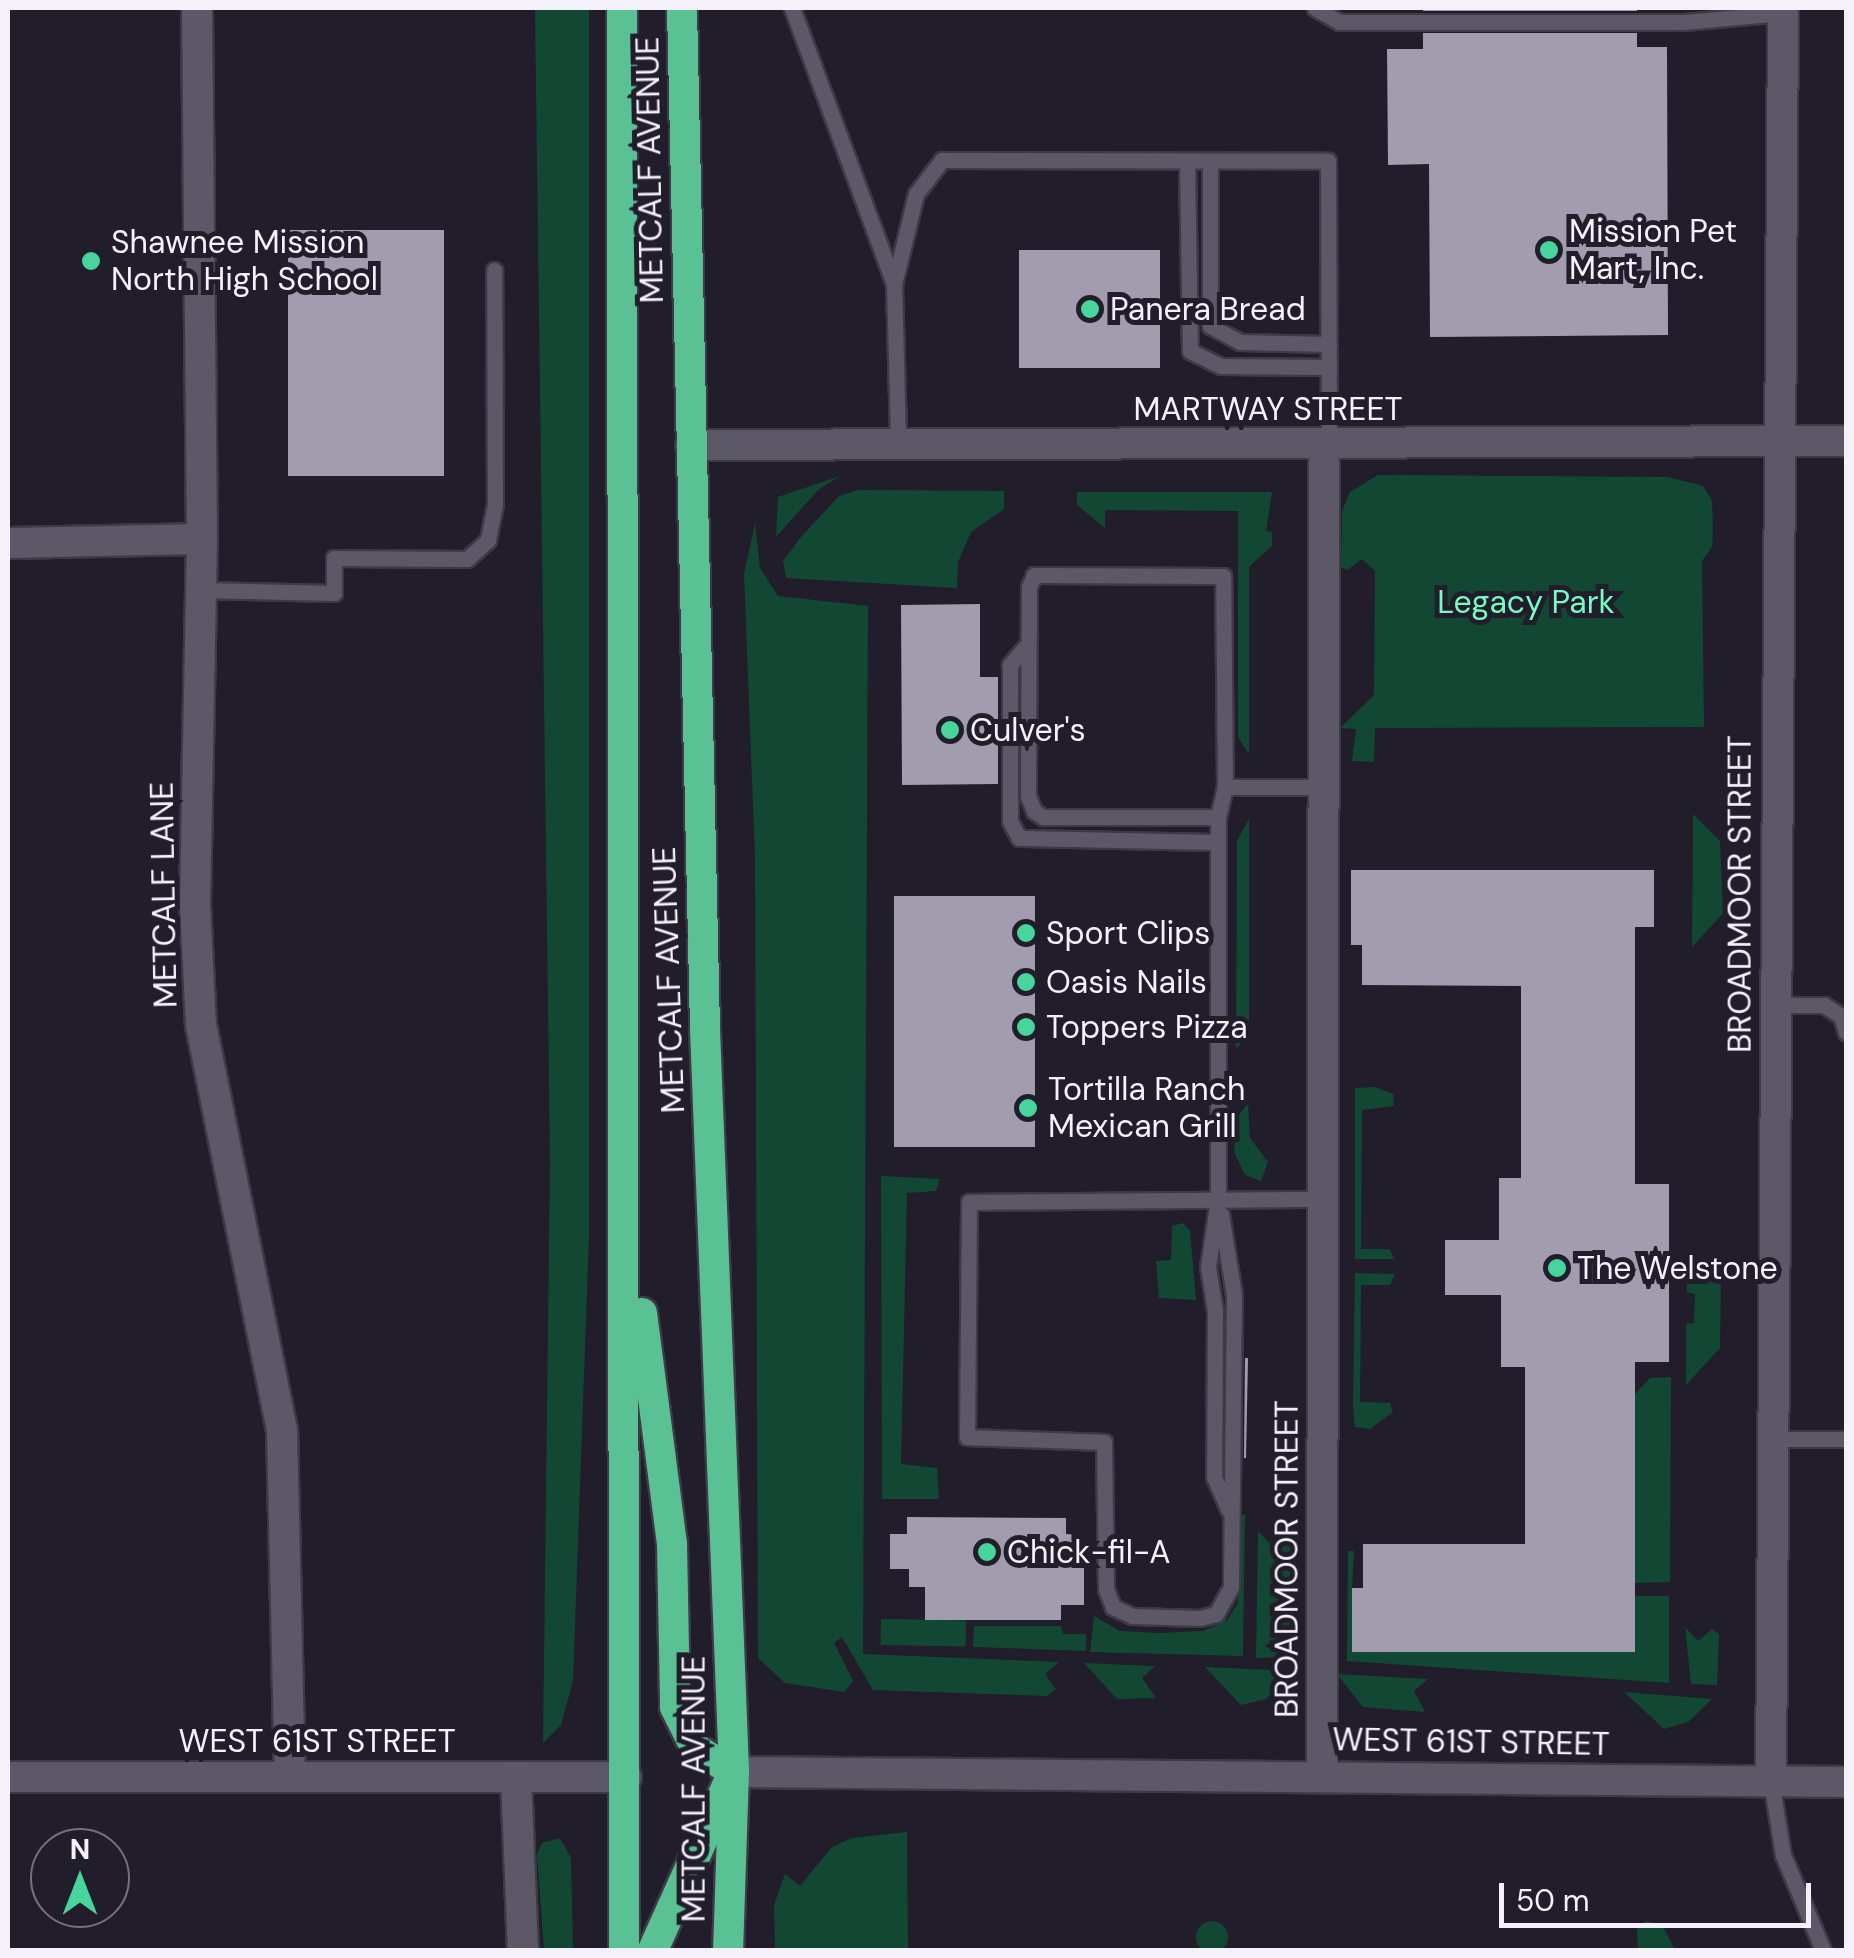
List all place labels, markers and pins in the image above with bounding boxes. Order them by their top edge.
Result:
place label: Mission Pet Mart, Inc. [1569,213,1737,288]
place label: Shawnee Mission North High School [111,224,378,299]
marker: Mission Pet Mart, Inc. [1538,239,1560,261]
marker: Shawnee Mission North High School [80,250,102,272]
place label: Panera Bread [1110,290,1306,328]
marker: Panera Bread [1079,298,1101,320]
place label: Culver's [970,711,1086,749]
marker: Culver's [939,719,961,741]
place label: Sport Clips [1046,914,1210,952]
marker: Sport Clips [1015,922,1037,944]
place label: Oasis Nails [1046,963,1207,1001]
marker: Oasis Nails [1015,971,1037,993]
place label: Toppers Pizza [1046,1008,1248,1046]
marker: Toppers Pizza [1015,1016,1037,1038]
place label: Tortilla Ranch Mexican Grill [1048,1071,1245,1146]
marker: Tortilla Ranch Mexican Grill [1017,1097,1039,1119]
place label: The Welstone [1577,1249,1778,1287]
marker: The Welstone [1546,1257,1568,1279]
place label: Chick-fil-A [1007,1533,1171,1571]
marker: Chick-fil-A [976,1541,998,1563]

